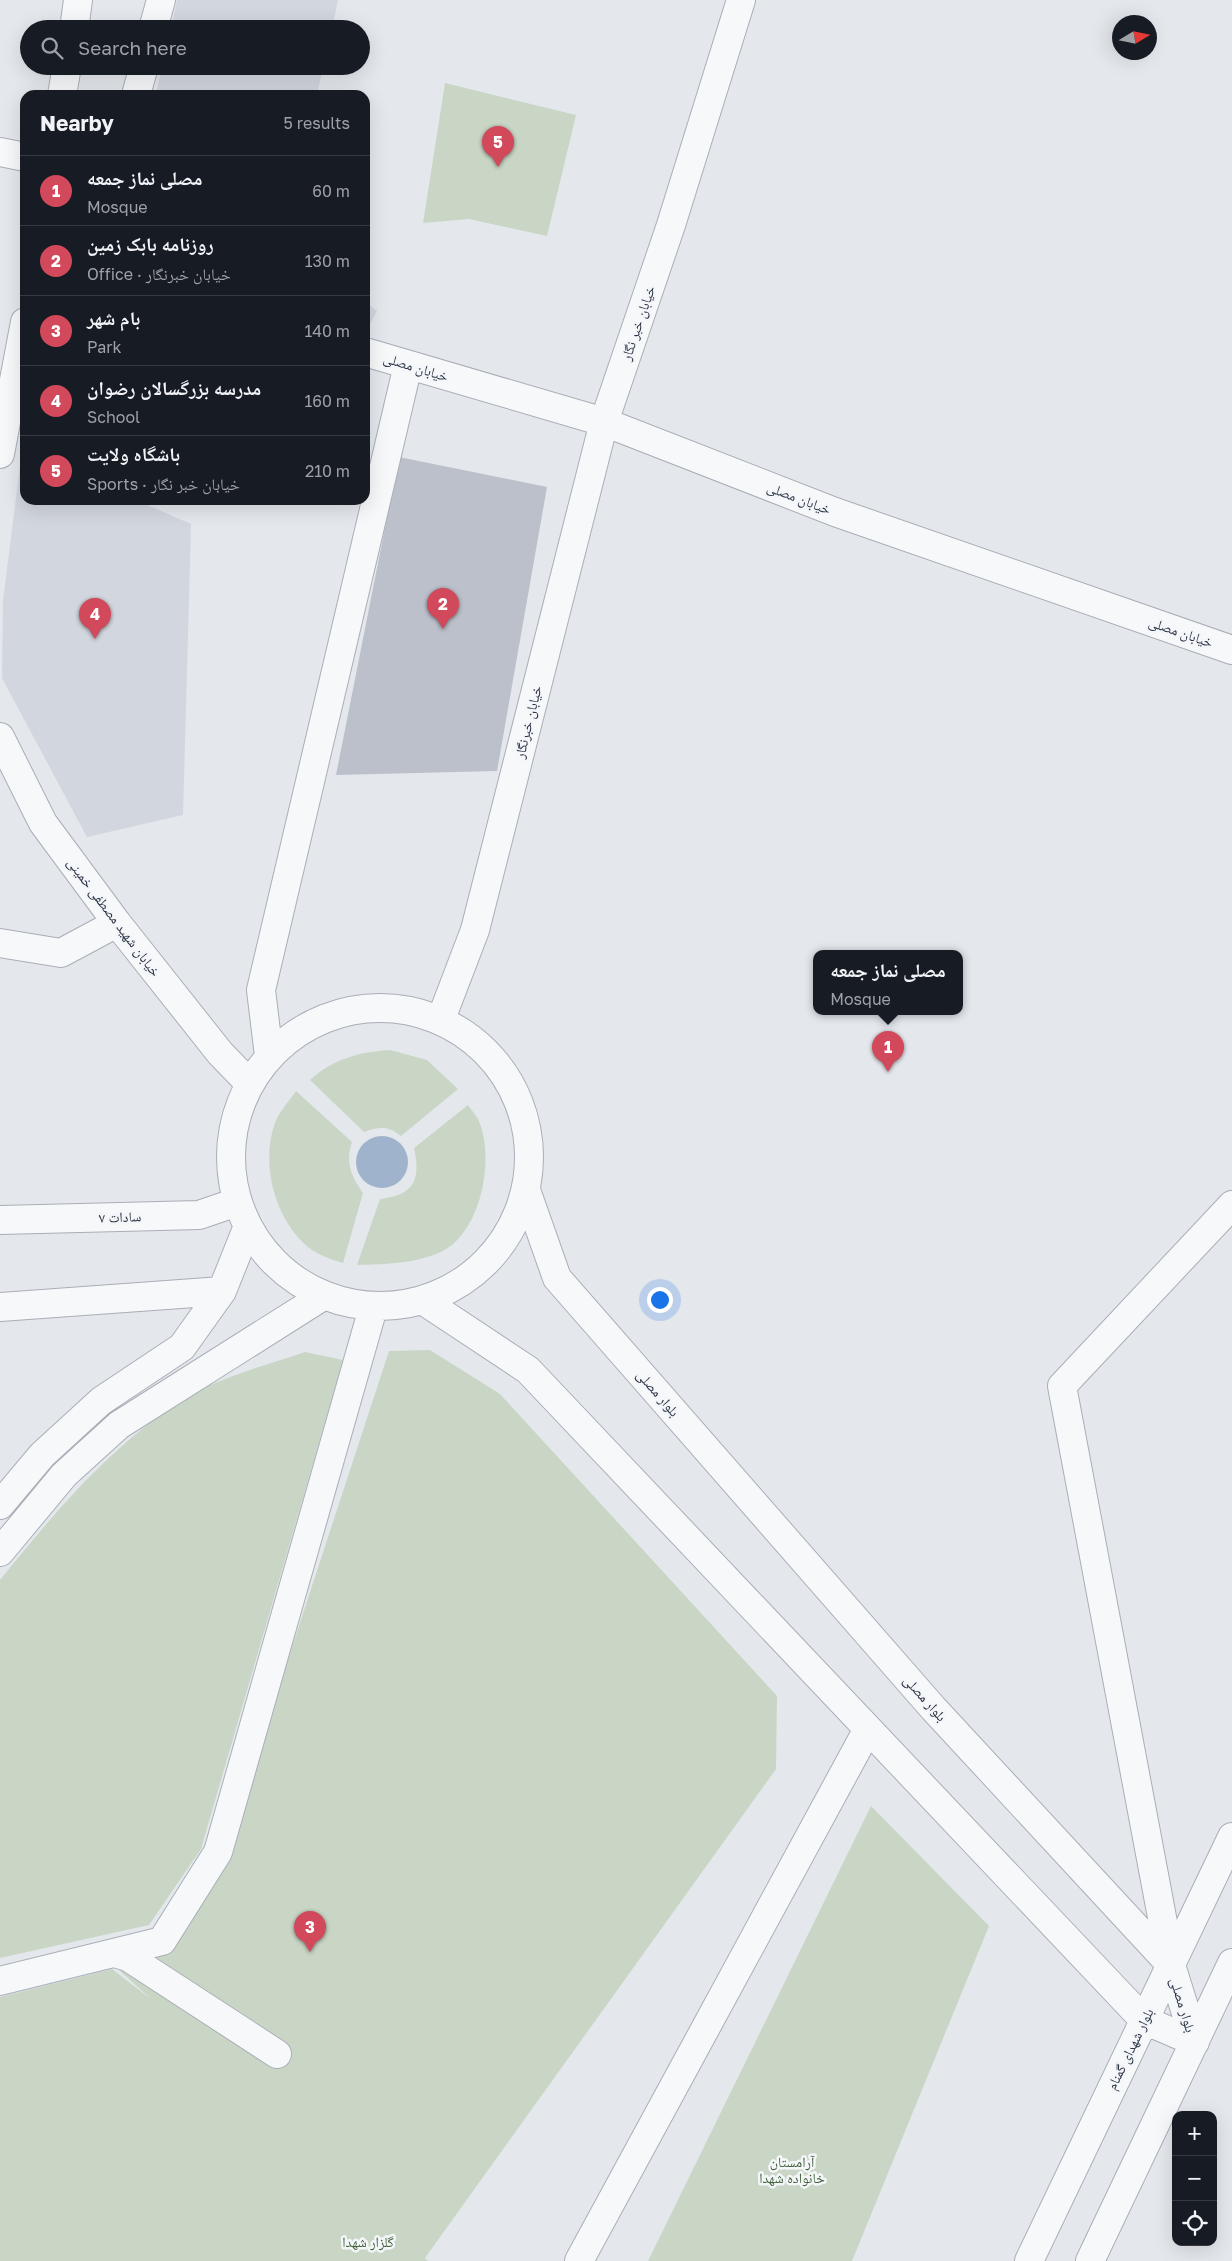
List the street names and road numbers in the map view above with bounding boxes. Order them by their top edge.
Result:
street label: خیابان خبر نگار [616,283,659,364]
street label: خیابان مصلی [381,349,451,385]
street label: خیابان مصلی [765,478,834,518]
street label: خیابان مصلی [1146,613,1216,651]
street label: خیابان خبرنگار [510,684,546,761]
street label: خیابان شهید مصطفی خمینی [63,854,165,980]
street label: سادات ۷ [98,1207,142,1226]
street label: بلوار مصلی [633,1366,683,1420]
street label: بلوار مصلی [899,1671,951,1725]
street label: بلوار مصلی [1166,1975,1200,2035]
street label: بلوار شهدای گمنام [1102,2005,1159,2093]

